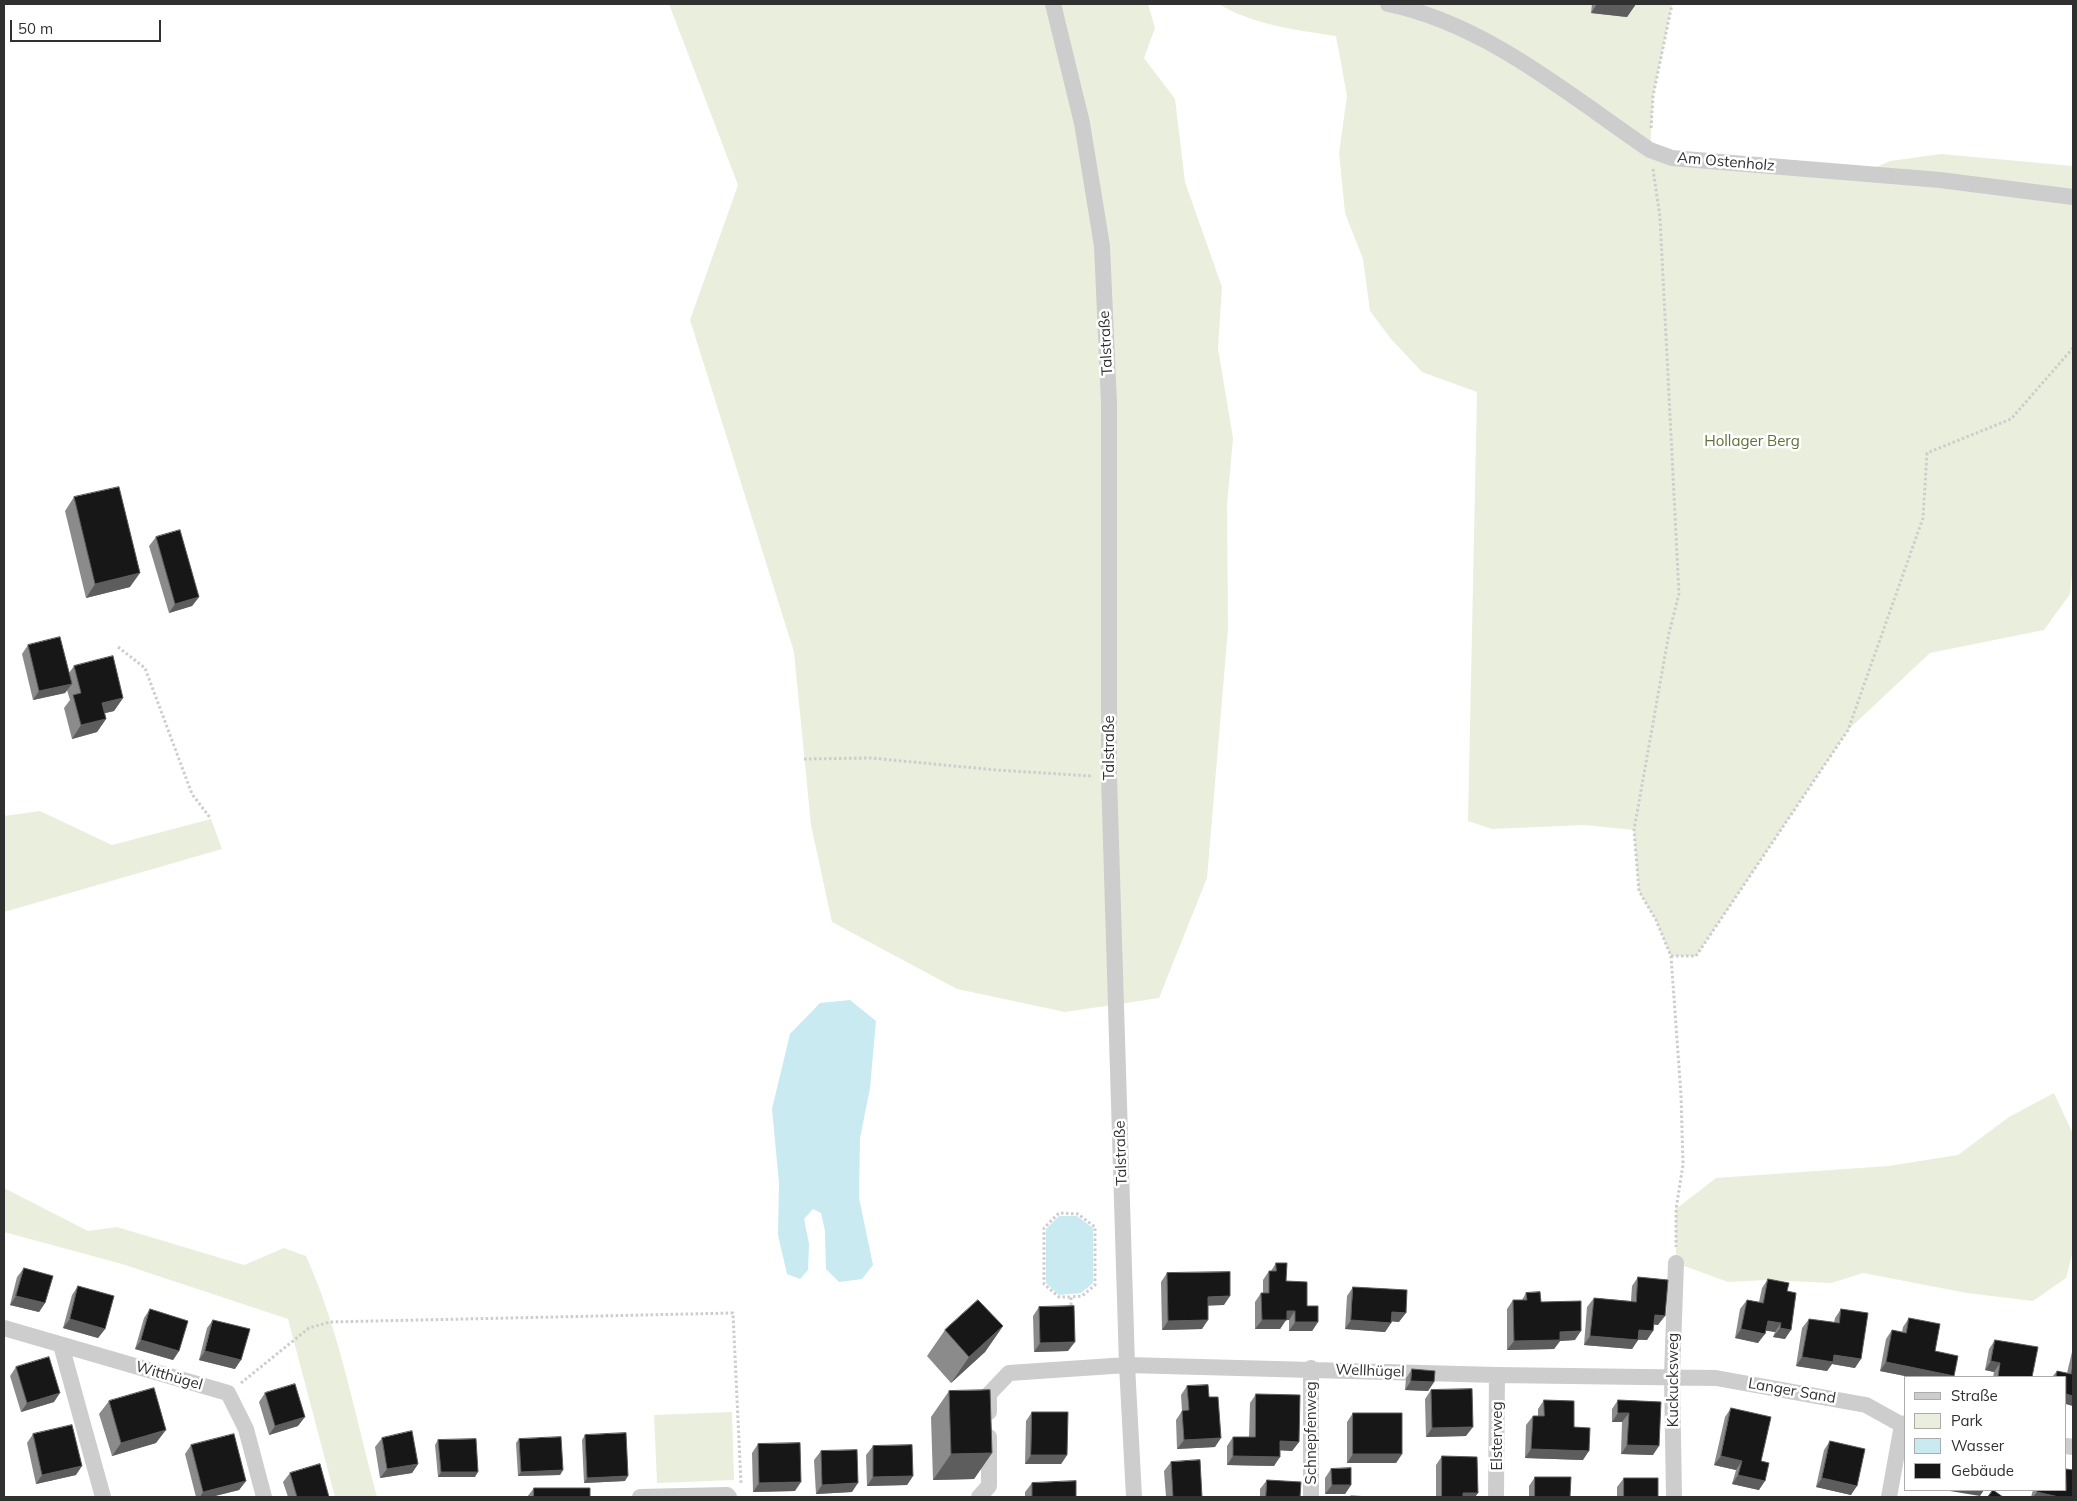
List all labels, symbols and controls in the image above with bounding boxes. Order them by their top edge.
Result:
scale bar [12,10,164,42]
text: 50 m [18,19,53,38]
street label: Am Ostenholz [1676,149,1776,175]
street label: Talstraße [1095,310,1117,376]
park label: Hollager Berg [1704,432,1800,450]
street label: Talstraße [1100,715,1118,781]
street label: Talstraße [1111,1120,1131,1186]
street label: Kuckucksweg [1664,1333,1682,1427]
street label: Witthügel [133,1358,205,1394]
street label: Wellhügel [1335,1361,1405,1381]
street label: Langer Sand [1747,1374,1837,1408]
legend [1904,1376,2067,1491]
street label: Schnepfenweg [1302,1381,1320,1485]
text: Straße [1951,1386,1998,1405]
street label: Elsterweg [1488,1401,1506,1471]
text: Park [1951,1411,1983,1430]
text: Wasser [1951,1436,2004,1455]
text: Gebäude [1951,1461,2014,1480]

